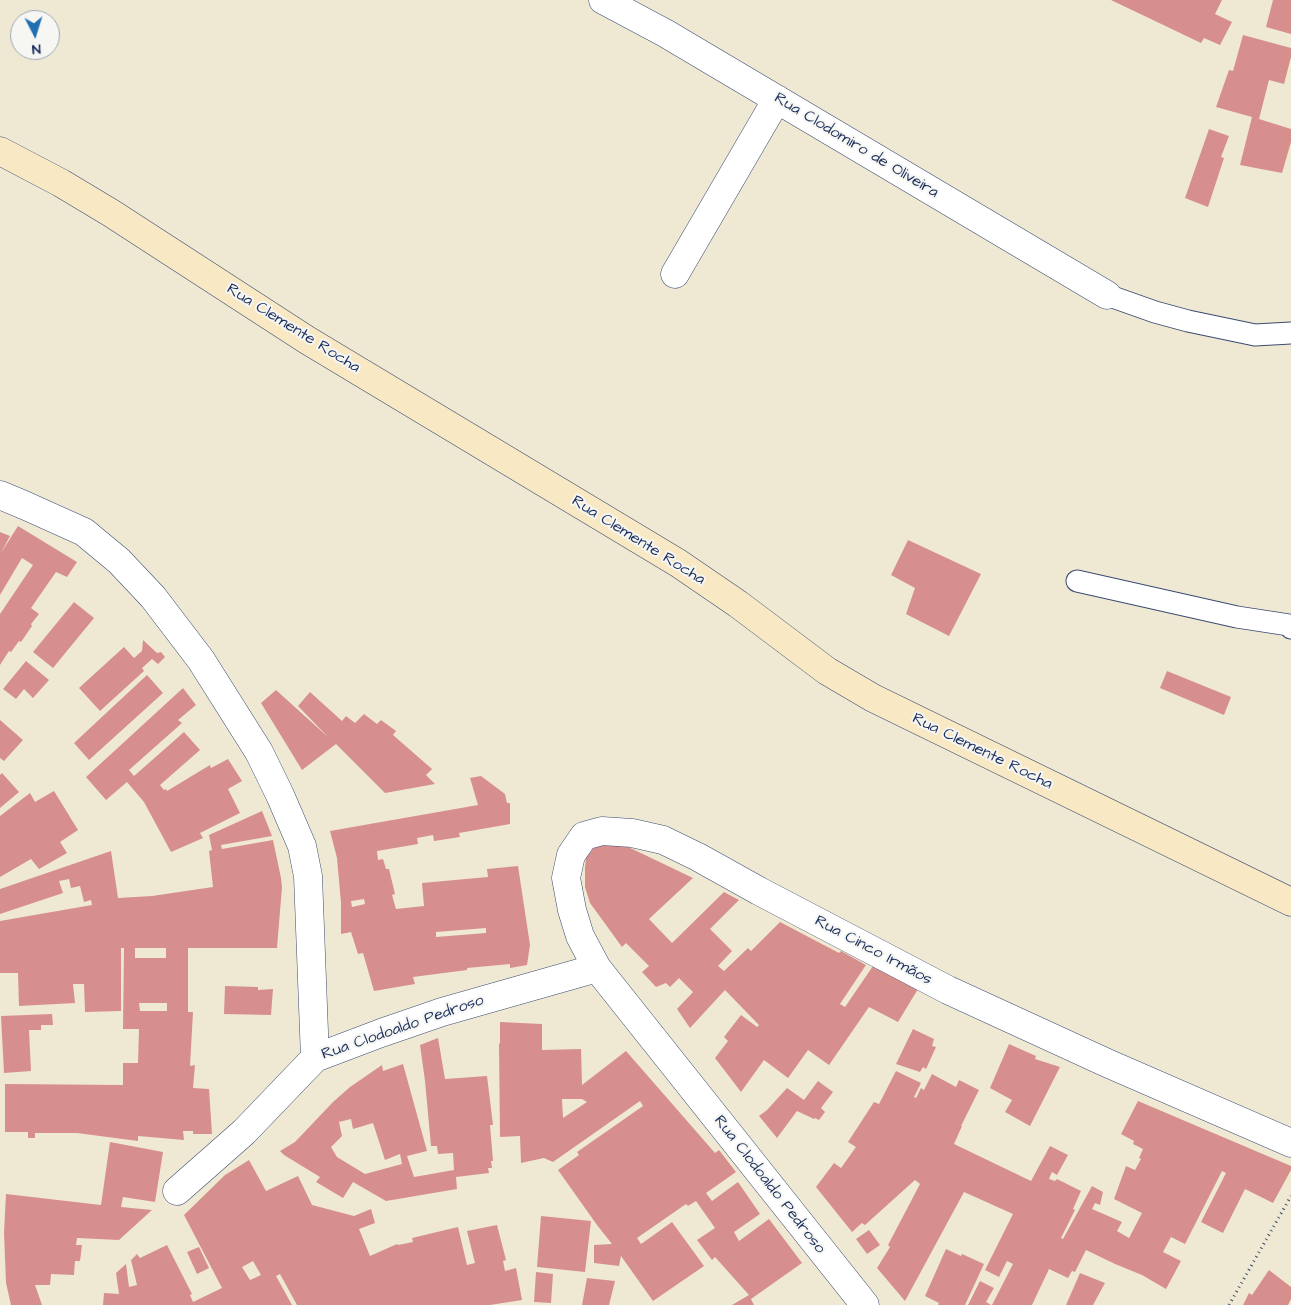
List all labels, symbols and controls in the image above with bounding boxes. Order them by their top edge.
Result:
north arrow [10,10,60,60]
text: N [31,39,41,59]
street label: Rua Clodomiro de Oliveira [770,89,942,203]
street label: Rua Clemente Rocha [223,280,363,378]
street label: Rua Clemente Rocha [568,492,708,590]
street label: Rua Clemente Rocha [909,710,1055,794]
street label: Rua Cinco Irmãos [811,912,935,990]
street label: Rua Clodoaldo Pedroso [319,991,487,1065]
street label: Rua Clodoaldo Pedroso [709,1112,829,1258]

